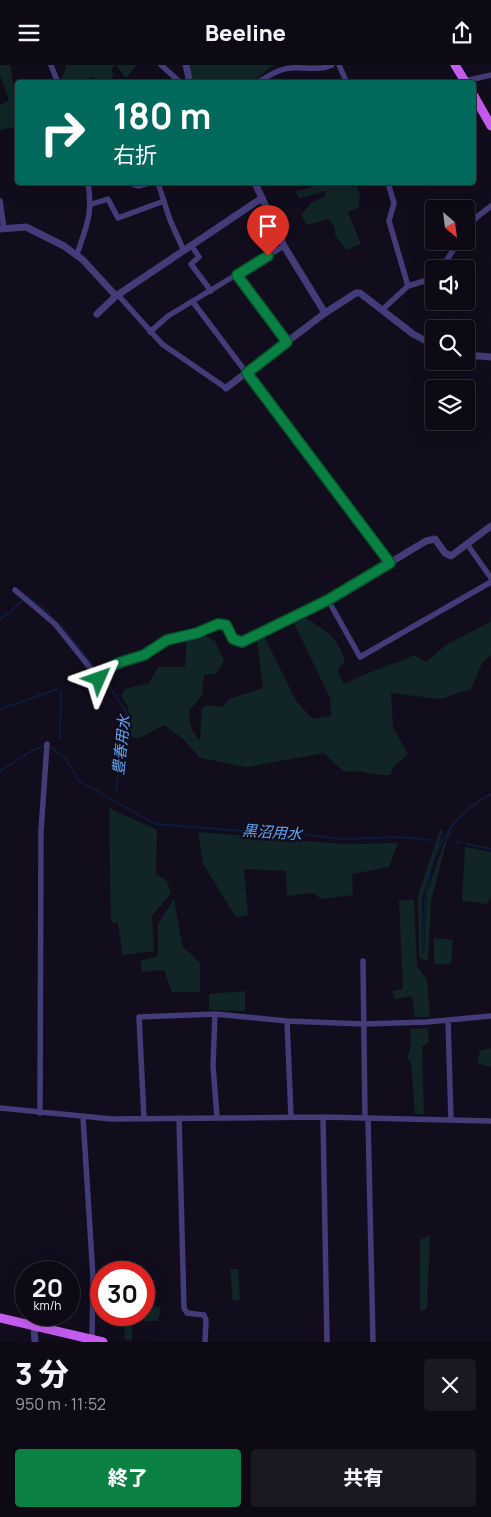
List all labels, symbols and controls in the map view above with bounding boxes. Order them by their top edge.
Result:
text: Beeline [205,18,286,48]
icon: menu [15,19,43,47]
icon: share [448,19,476,47]
text: 180 m [113,92,211,140]
icon: right [30,100,95,165]
text: 右折 [113,140,157,170]
north arrow [425,200,475,250]
map controls [425,200,475,430]
pin [247,205,289,256]
icon: arrive [254,212,282,240]
button: sound [425,260,475,310]
button: search [425,320,475,370]
button: layers [425,380,475,430]
position arrow [72,652,124,704]
water label: 豊春用水 [107,712,135,776]
water label: 黒沼用水 [241,819,305,845]
speed limit sign: 30 [90,1261,155,1326]
text: 20 [32,1270,63,1305]
text: km/h [34,1297,61,1314]
text: 3 分 [15,1353,69,1394]
button: close [424,1359,476,1411]
text: 950 m · 11:52 [15,1393,106,1415]
button: 終了 [15,1449,241,1507]
button: 共有 [251,1449,476,1507]

